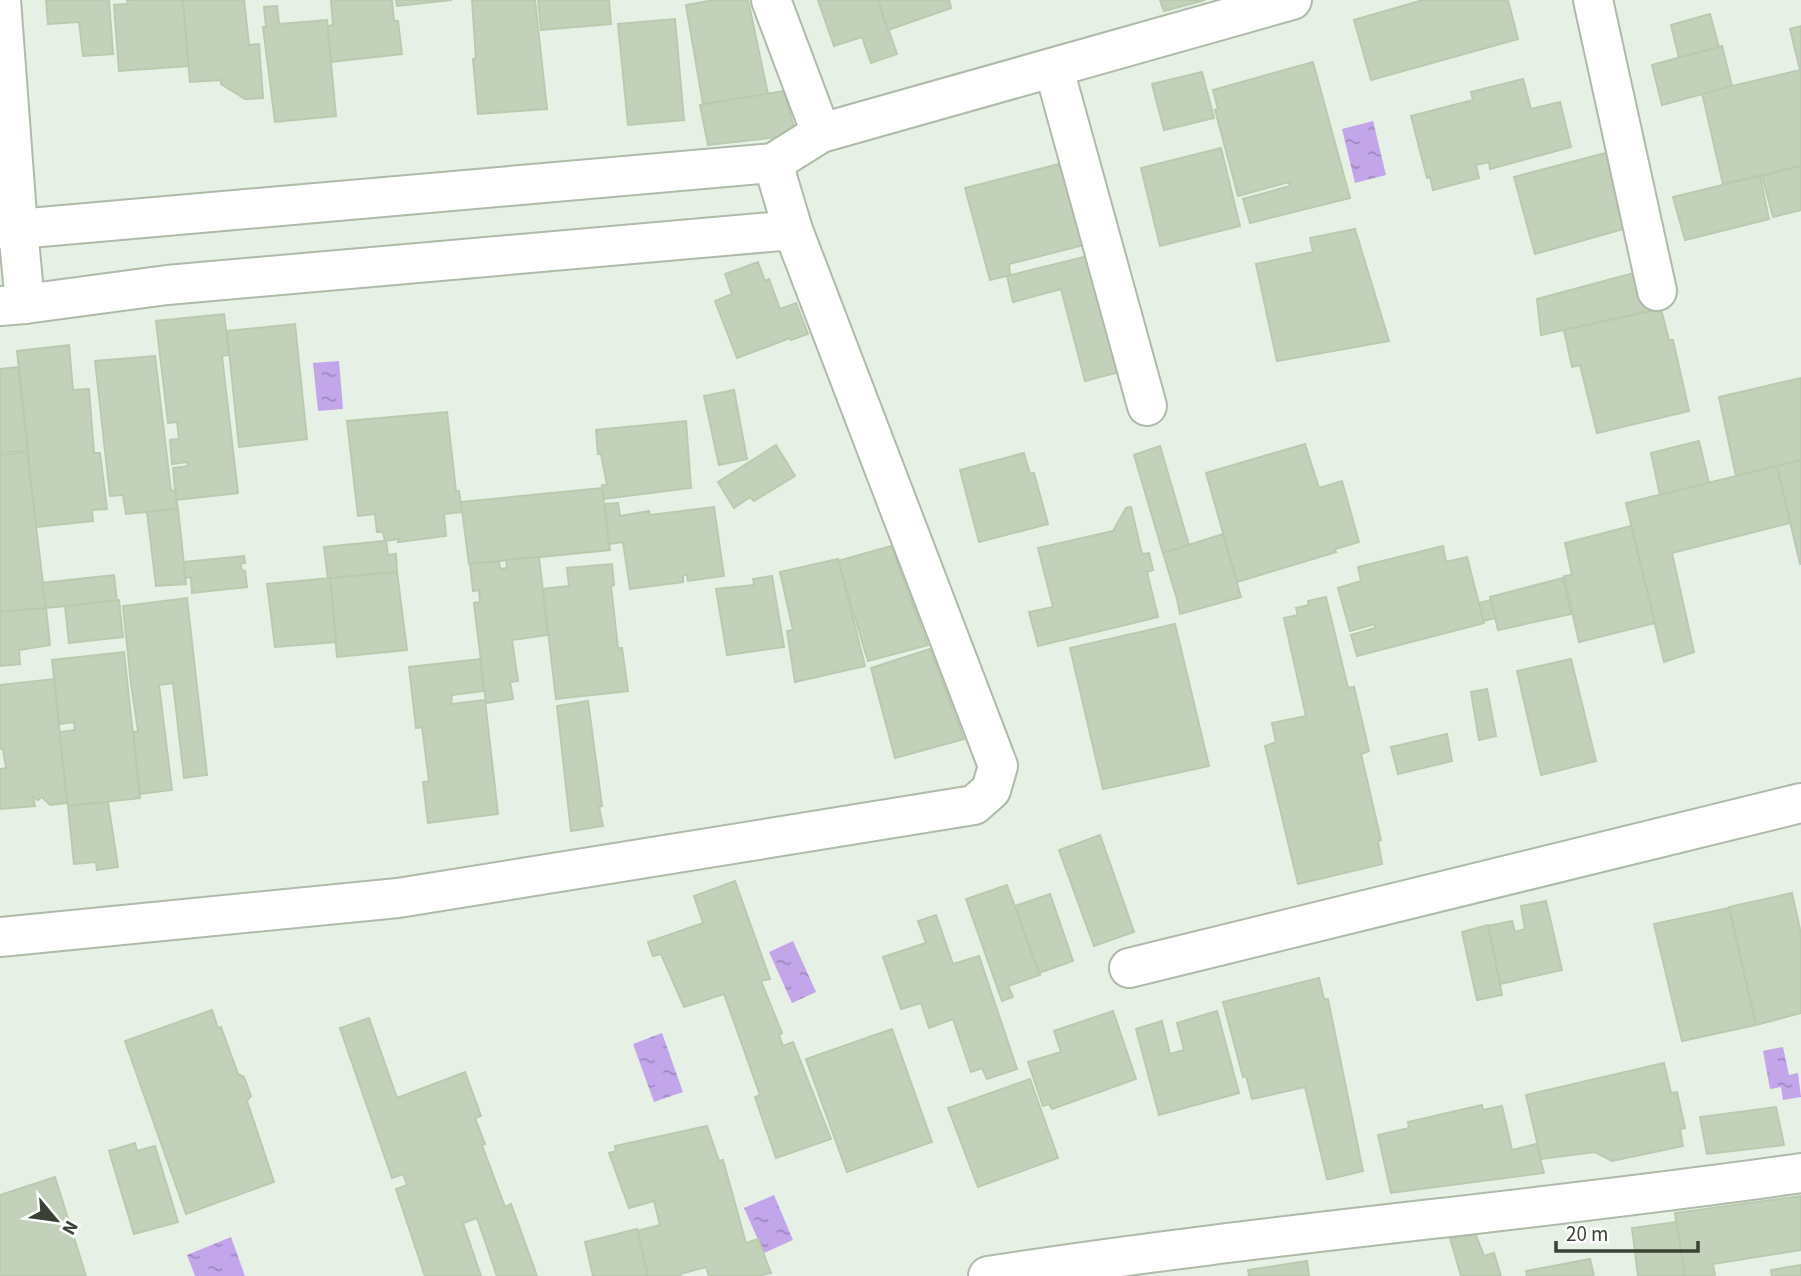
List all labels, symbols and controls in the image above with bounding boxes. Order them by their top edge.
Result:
north arrow [21,1185,91,1255]
scale bar [1556,1210,1698,1254]
text: N [55,1215,84,1240]
text: 20 m [1566,1219,1608,1249]

